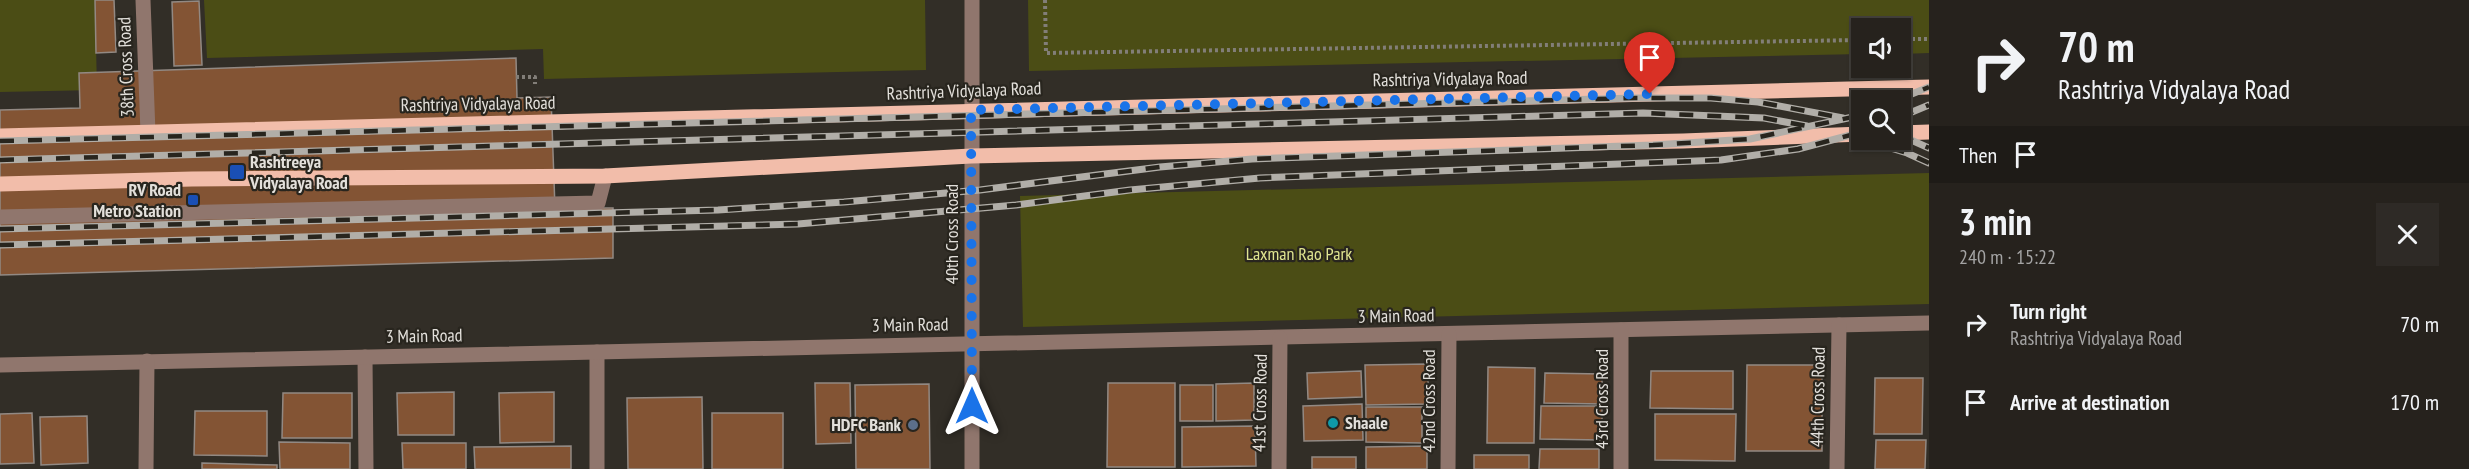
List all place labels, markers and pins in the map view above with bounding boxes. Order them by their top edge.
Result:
pin [1624,32,1675,94]
place label: Rashtreeya Vidyalaya Road [249,150,348,194]
marker: Rashtreeya Vidyalaya Road [228,163,246,181]
place label: RV Road Metro Station [93,178,181,222]
marker: RV Road Metro Station [186,193,200,207]
place label: Shaale [1345,411,1388,434]
place label: HDFC Bank [831,413,902,436]
marker: Shaale [1326,416,1340,430]
marker: HDFC Bank [906,418,920,432]

